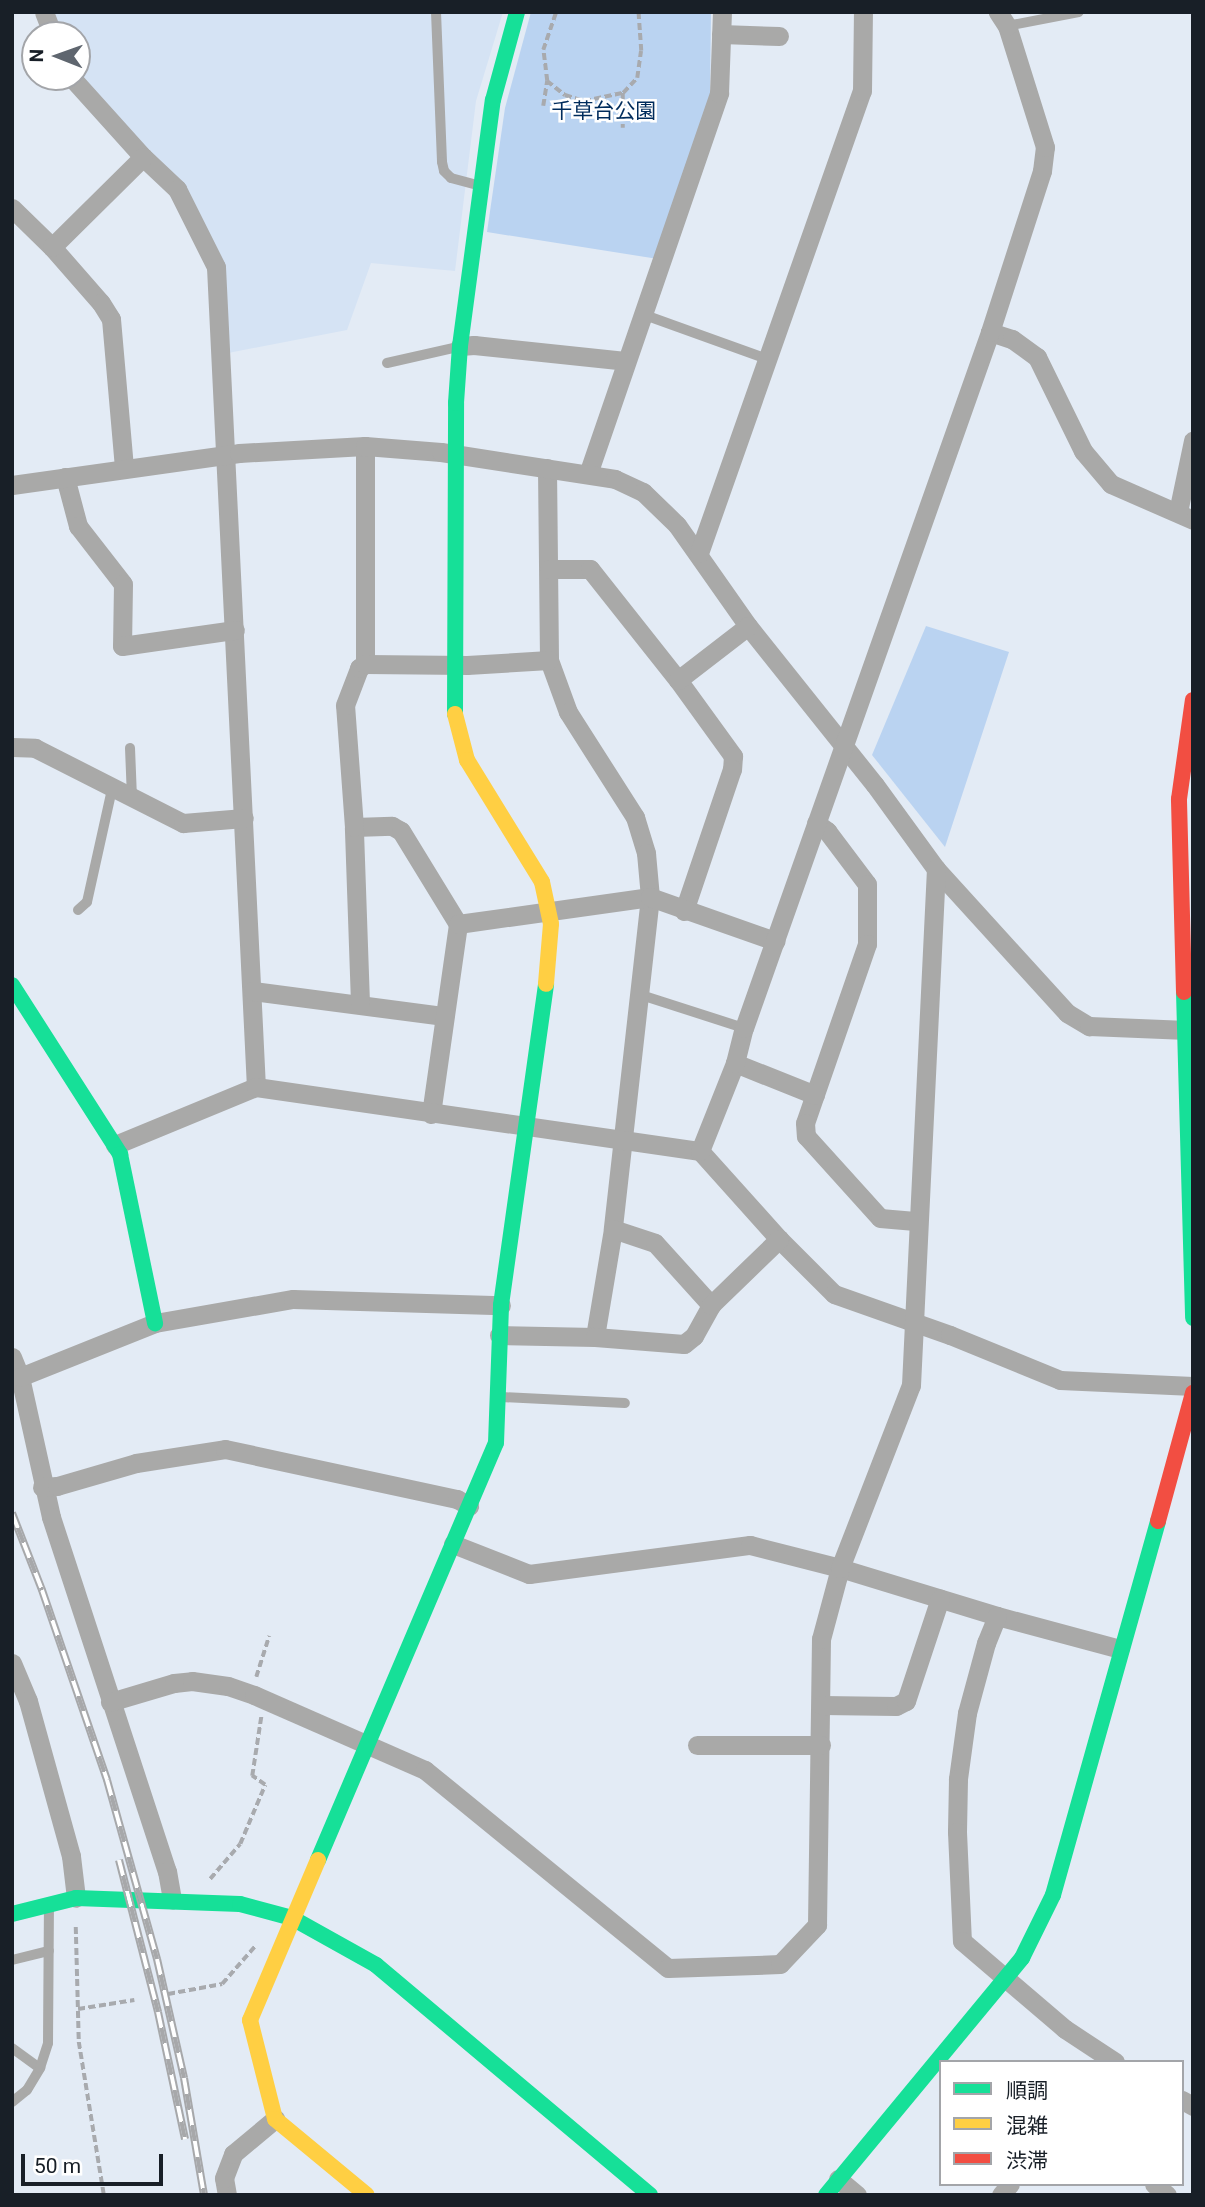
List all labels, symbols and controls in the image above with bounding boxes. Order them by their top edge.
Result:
north arrow [21,21,91,91]
text: N [25,49,48,63]
park label: 千草台公園 [552,98,656,124]
legend [939,2060,1184,2186]
text: 順調 [1006,2079,1048,2103]
text: 混雑 [1006,2114,1048,2138]
scale bar [24,2140,166,2184]
text: 渋滞 [1006,2149,1048,2173]
text: 50 m [34,2154,81,2178]

